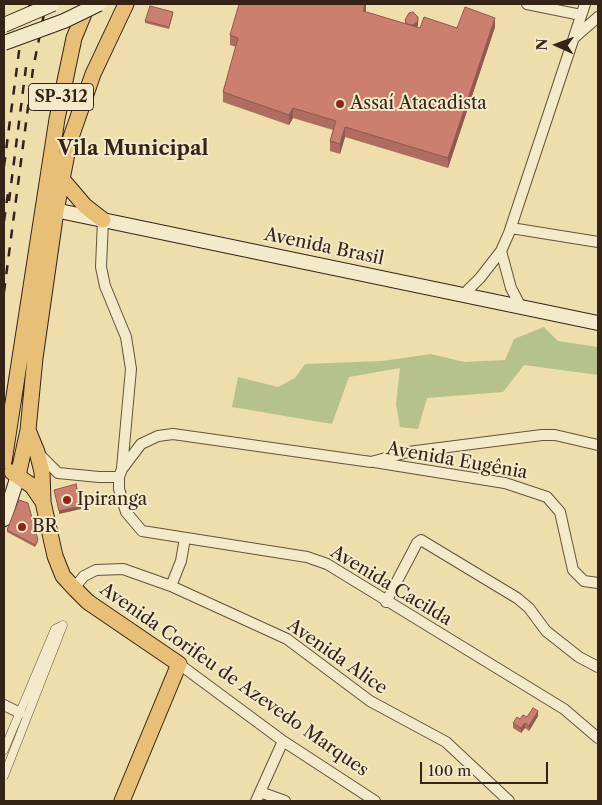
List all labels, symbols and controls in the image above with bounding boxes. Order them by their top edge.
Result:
north arrow [532,20,582,70]
text: N [533,38,551,51]
road number: SP-312 [28,84,94,110]
place label: Assaí Atacadista [350,93,487,115]
marker: Assaí Atacadista [334,98,346,110]
district label: Vila Municipal [57,137,209,161]
street label: Avenida Brasil [262,224,386,270]
street label: Avenida Eugênia [385,438,529,484]
place label: Ipiranga [77,489,147,511]
marker: Ipiranga [61,494,73,506]
place label: BR [32,516,58,538]
marker: BR [16,521,28,533]
street label: Avenida Cacilda [326,541,456,631]
street label: Avenida Corifeu de Azevedo Marques [96,579,372,781]
street label: Avenida Alice [283,615,391,699]
scale bar [422,752,550,784]
text: 100 m [428,761,471,780]

